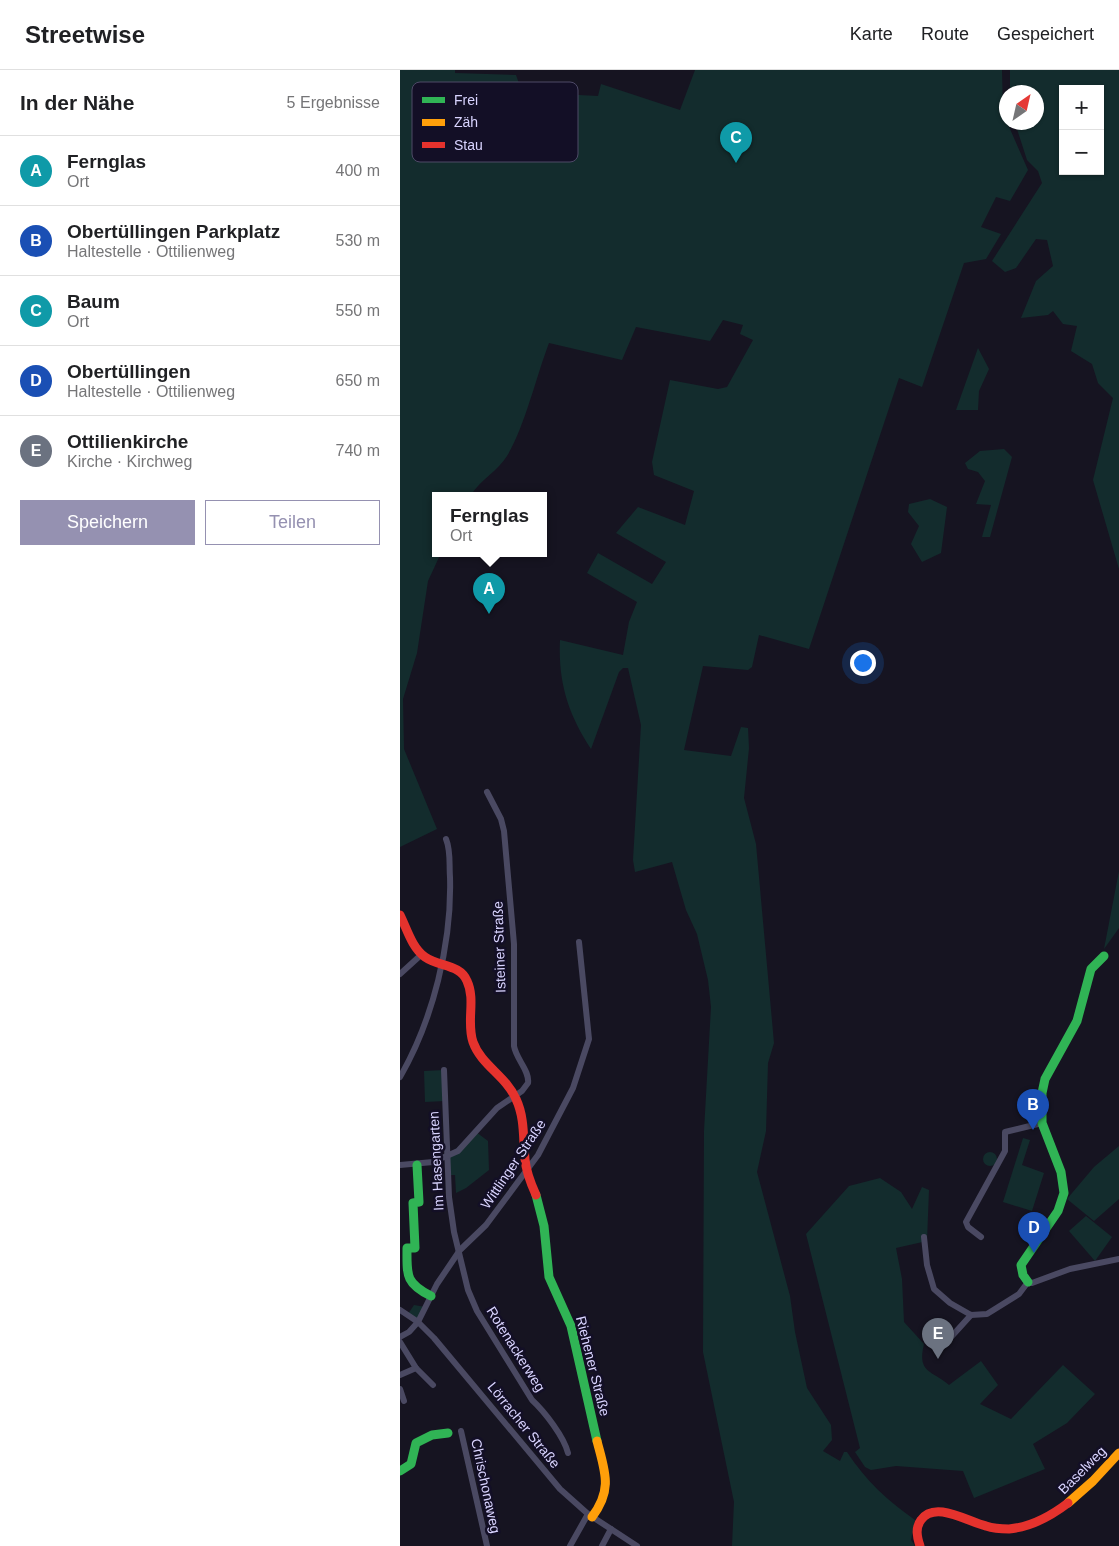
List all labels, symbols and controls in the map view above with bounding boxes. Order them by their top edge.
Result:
text: Streetwise [25,21,145,48]
text: Karte [850,24,893,44]
text: Route [921,24,969,44]
text: Gespeichert [997,24,1094,44]
legend [412,82,578,162]
north arrow [999,85,1044,130]
map controls [1059,85,1104,175]
button: + [1059,85,1104,130]
text: In der Nähe [20,91,134,114]
text: Frei [454,92,478,108]
text: 5 Ergebnisse [287,94,380,111]
text: Zäh [454,114,478,130]
pin: C [720,122,752,163]
button: − [1059,130,1104,175]
text: Stau [454,137,483,153]
text: Fernglas [67,151,146,172]
text: A [30,162,42,179]
text: 400 m [336,162,380,179]
text: Ort [67,173,89,190]
text: Obertüllingen Parkplatz [67,221,280,242]
text: B [30,232,42,249]
text: 530 m [336,232,380,249]
text: Haltestelle · Ottilienweg [67,243,235,260]
text: Baum [67,291,120,312]
text: C [30,302,42,319]
text: 550 m [336,302,380,319]
text: Ort [67,313,89,330]
text: Obertüllingen [67,361,191,382]
text: D [30,372,42,389]
text: 650 m [336,372,380,389]
text: Haltestelle · Ottilienweg [67,383,235,400]
text: Ottilienkirche [67,431,188,452]
text: E [31,442,41,459]
text: 740 m [336,442,380,459]
text: Kirche · Kirchweg [67,453,192,470]
popup [432,492,547,557]
button: Speichern [20,500,195,545]
button: Teilen [205,500,380,545]
text: Fernglas [450,505,529,526]
text: Ort [450,527,472,544]
pin: A [473,573,505,614]
your location [850,650,876,676]
street label: Isteiner Straße [489,901,509,993]
pin: B [1017,1089,1049,1130]
street label: Im Hasengarten [425,1111,447,1211]
street label: Wittlinger Straße [477,1116,549,1212]
pin: D [1018,1212,1050,1253]
street label: Rotenackerweg [483,1304,549,1394]
street label: Riehener Straße [573,1314,613,1418]
pin: E [922,1318,954,1359]
street label: Lörracher Straße [484,1379,564,1471]
street label: Chrischonaweg [468,1437,504,1535]
street label: Baselweg [1055,1443,1109,1497]

